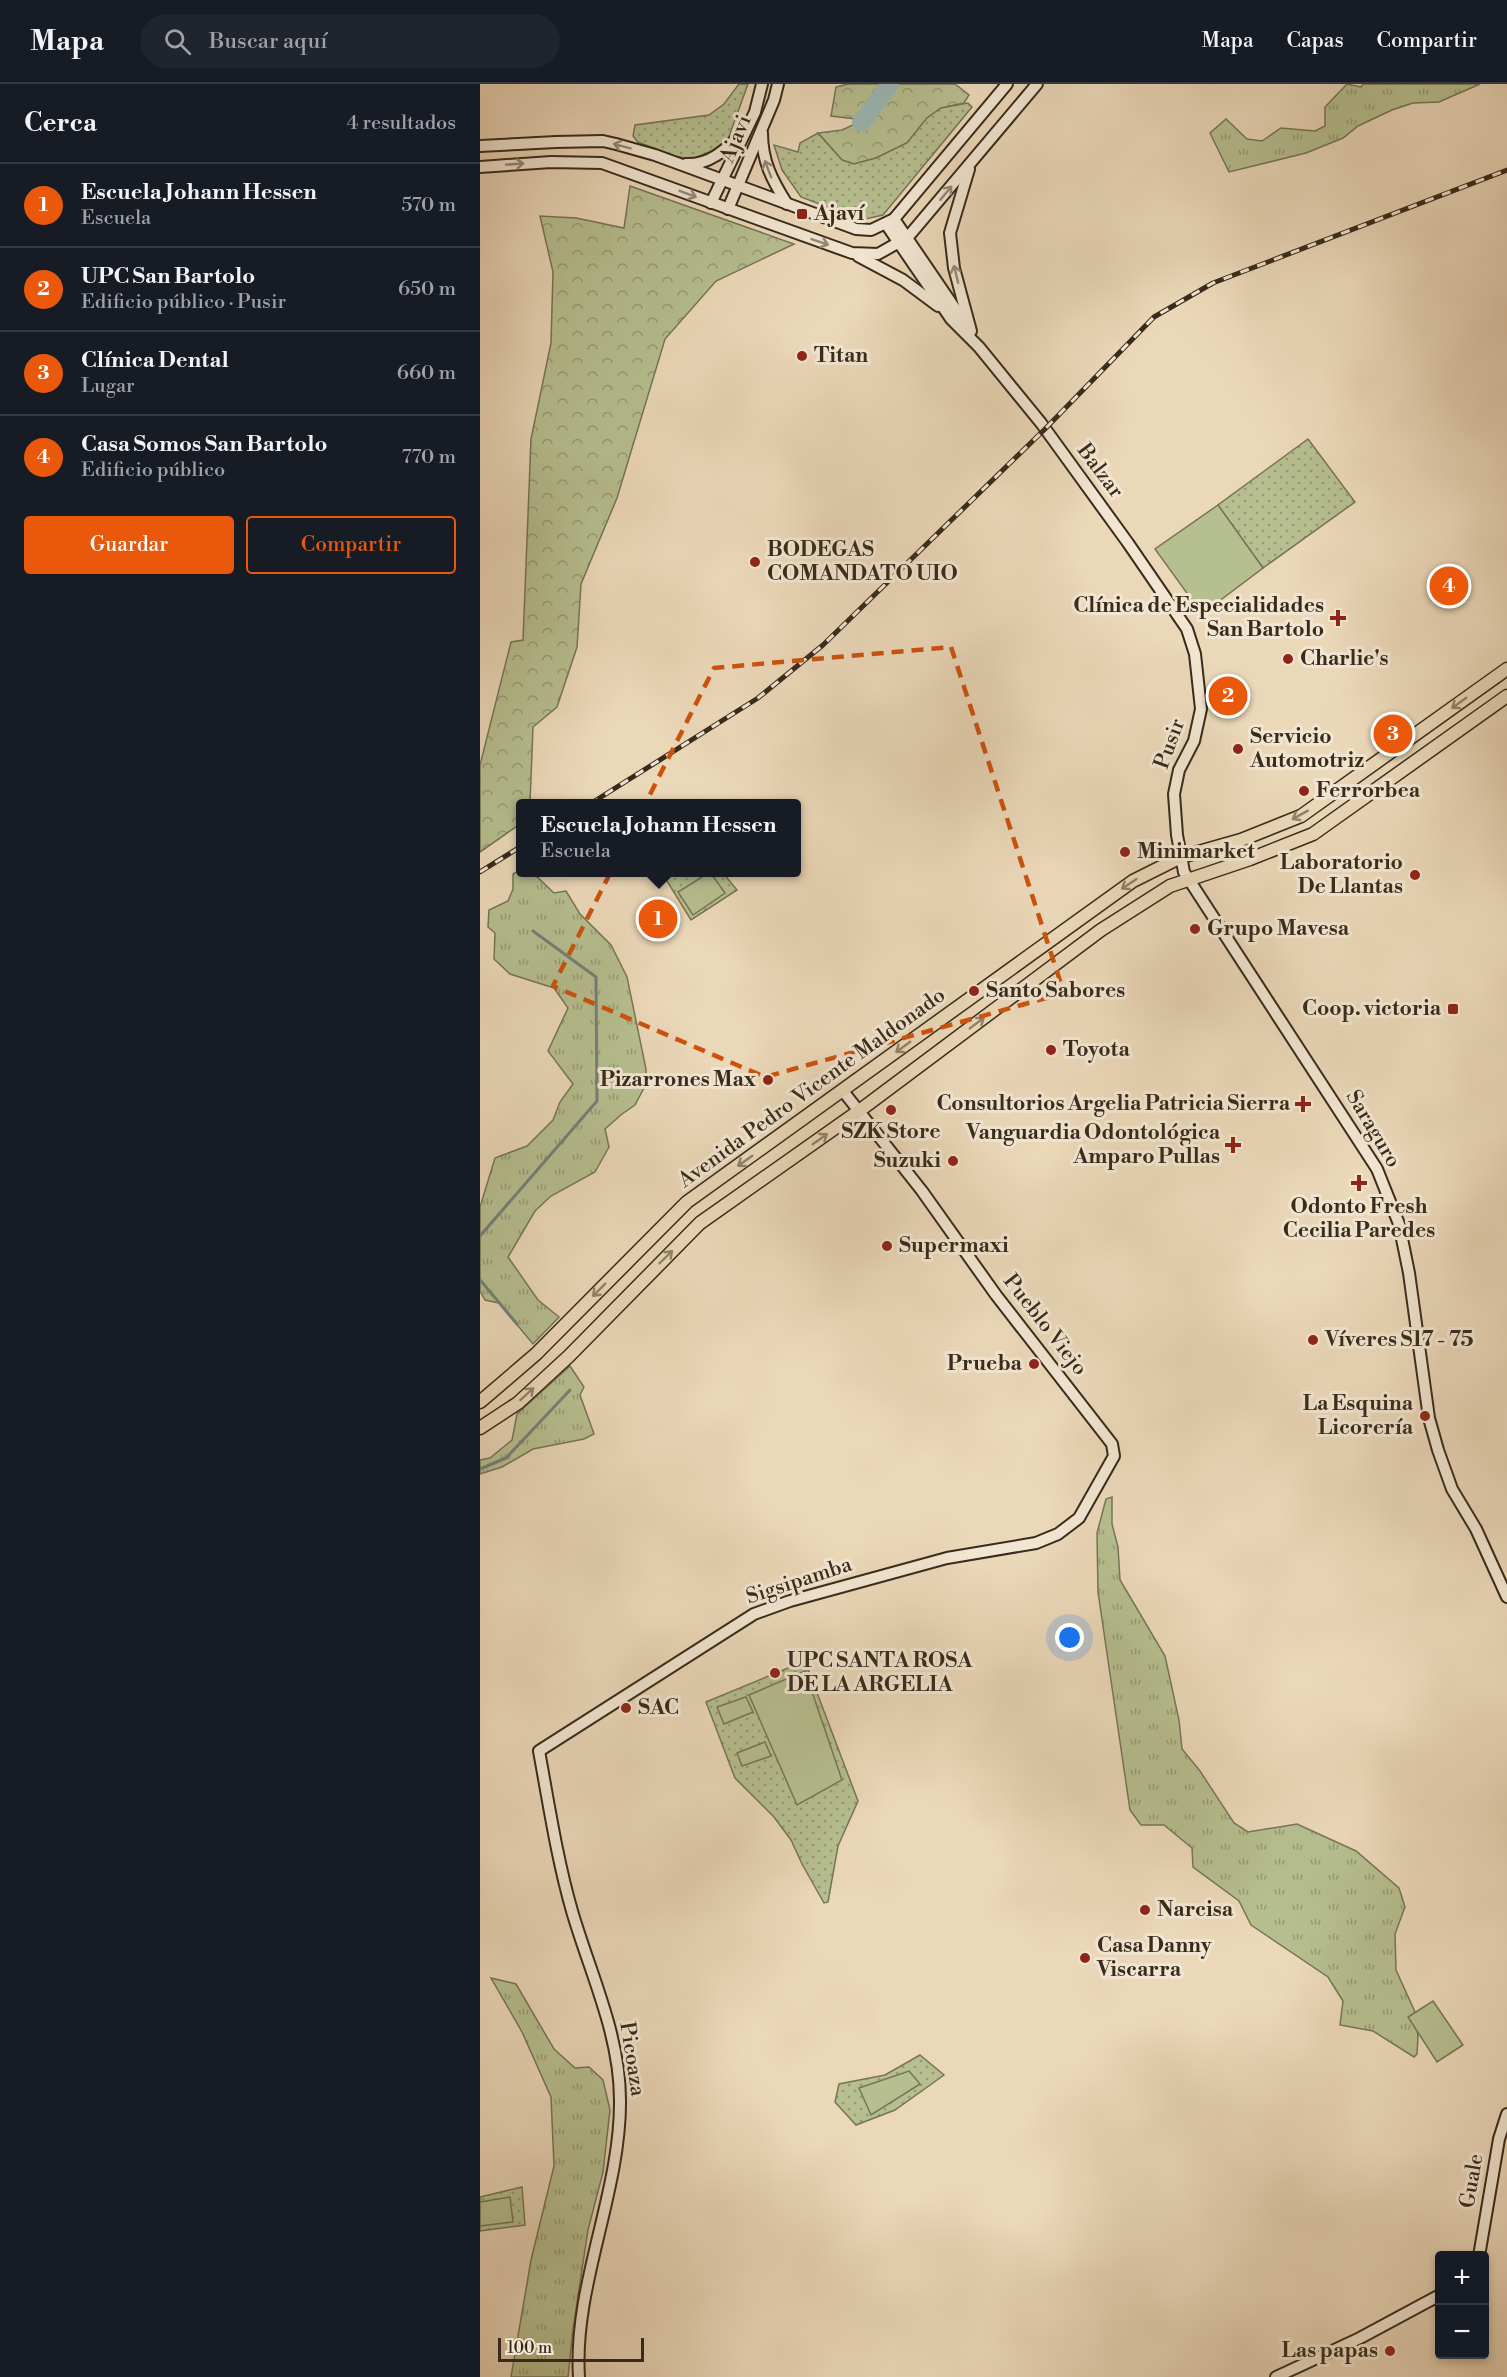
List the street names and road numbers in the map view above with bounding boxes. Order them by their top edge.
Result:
street label: Ajavi [714,111,758,168]
street label: Balzar [1071,438,1129,503]
street label: Pusir [1149,715,1191,773]
street label: Avenida Pedro Vicente Maldonado [673,982,951,1194]
street label: Saraguro [1340,1086,1406,1172]
street label: Pueblo Viejo [997,1269,1093,1381]
street label: Sigsipamba [743,1552,856,1610]
street label: Picoaza [613,2020,651,2098]
street label: Guale [1454,2152,1490,2210]

